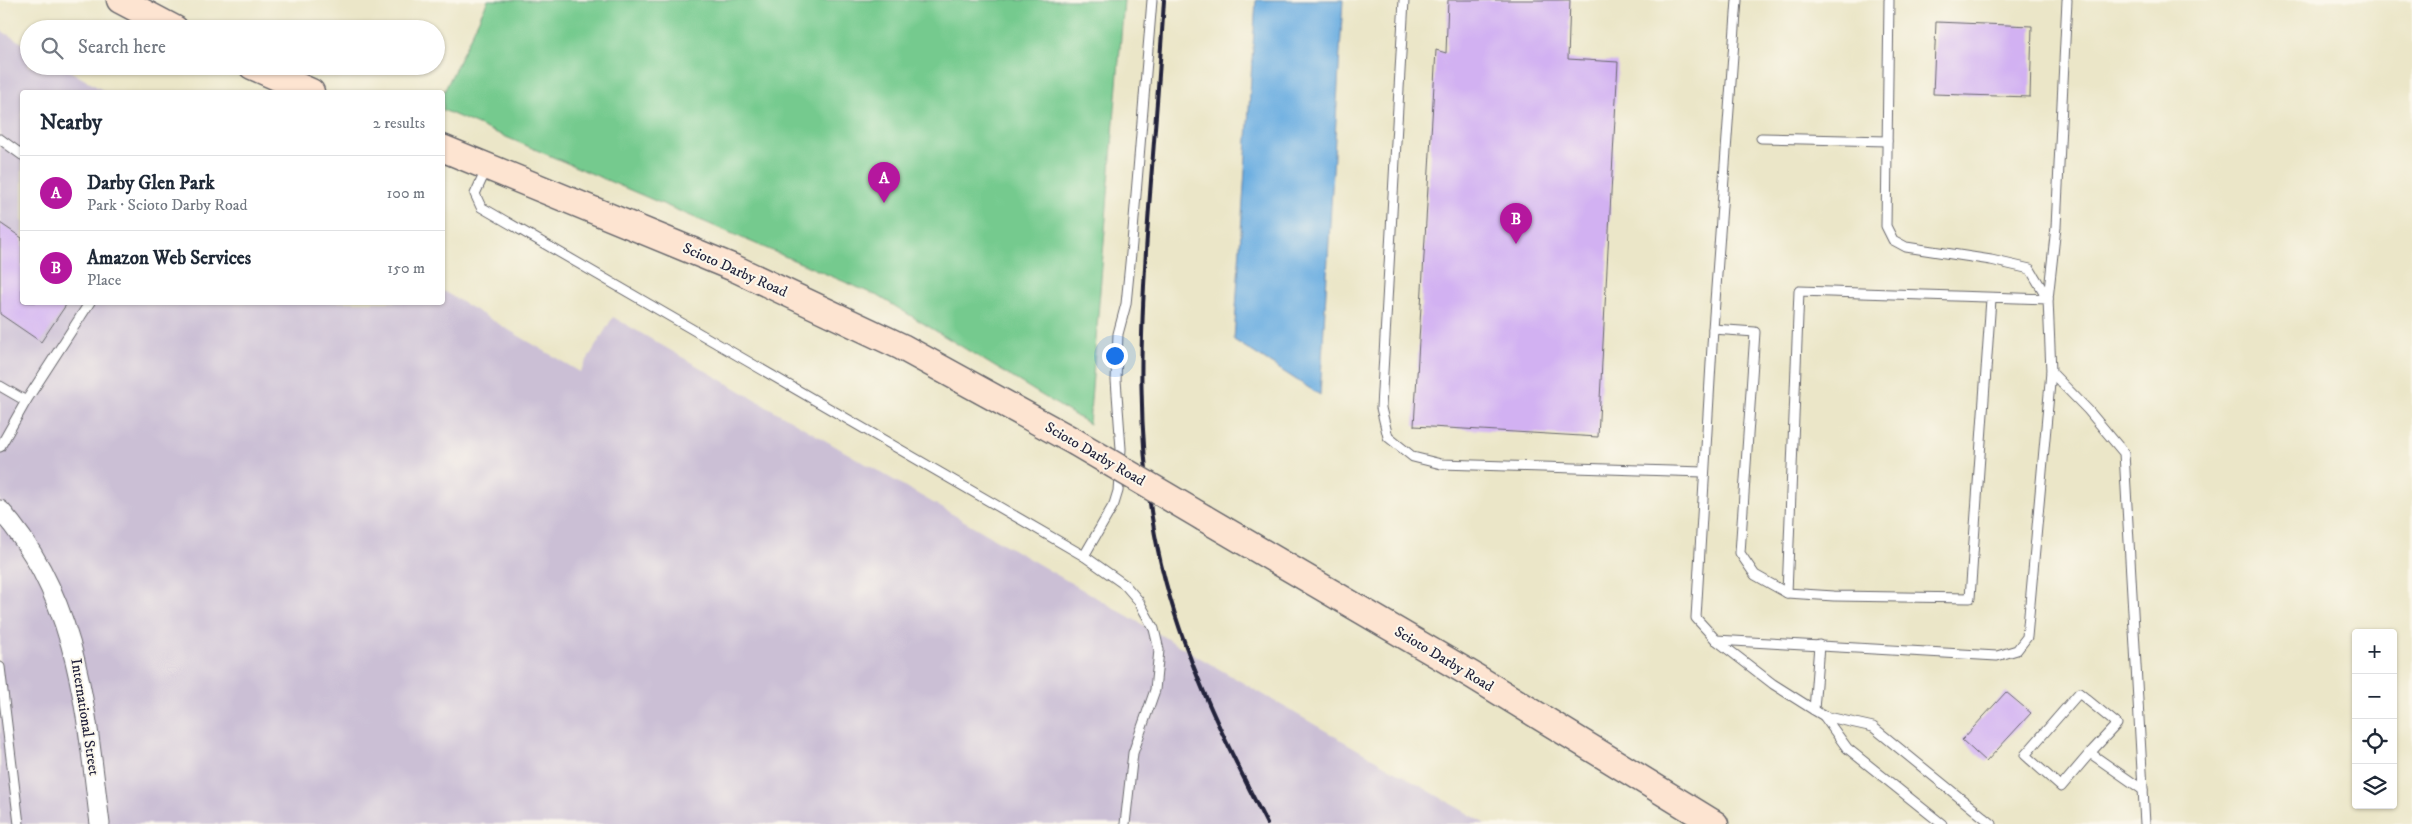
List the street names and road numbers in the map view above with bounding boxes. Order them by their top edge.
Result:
street label: Scioto Darby Road [680,238,791,302]
street label: Scioto Darby Road [1042,418,1149,491]
street label: Scioto Darby Road [1391,622,1497,696]
street label: International Street [66,657,104,777]

